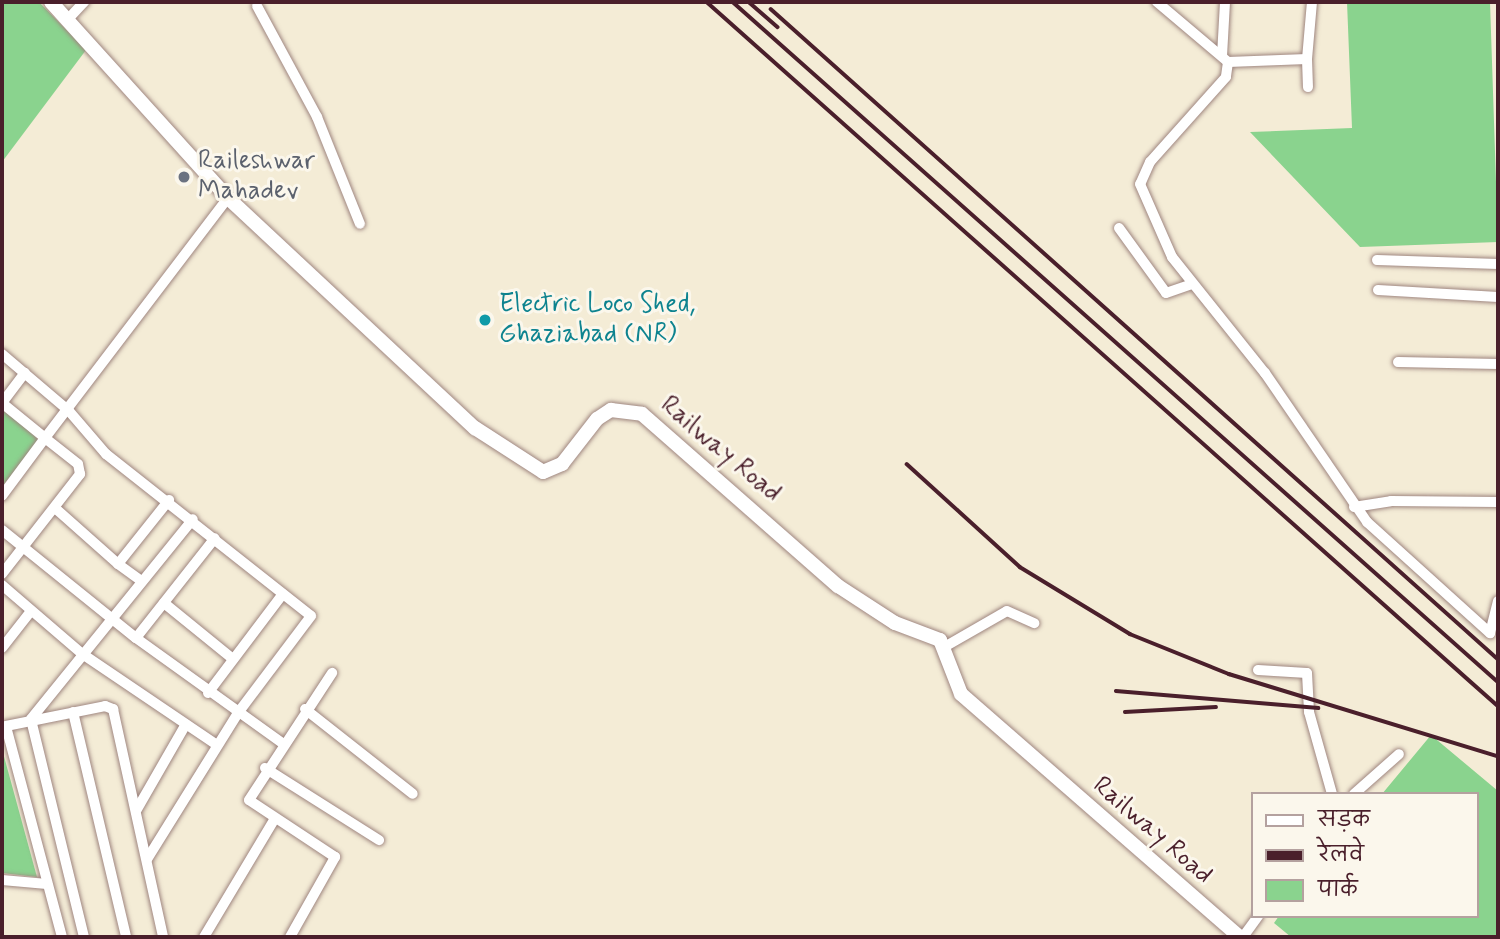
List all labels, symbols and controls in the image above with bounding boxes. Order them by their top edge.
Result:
place label: Raileshwar Mahadev [198,146,315,208]
marker: Raileshwar Mahadev [176,169,192,185]
place label: Electric Loco Shed, Ghaziabad (NR) [499,289,704,350]
marker: Electric Loco Shed, Ghaziabad (NR) [477,312,493,328]
street label: Railway Road [653,390,787,510]
street label: Railway Road [1086,771,1218,891]
legend [1252,792,1479,918]
text: सड़क [1318,806,1370,834]
text: रेलवे [1318,841,1364,869]
text: पार्क [1318,876,1358,904]

